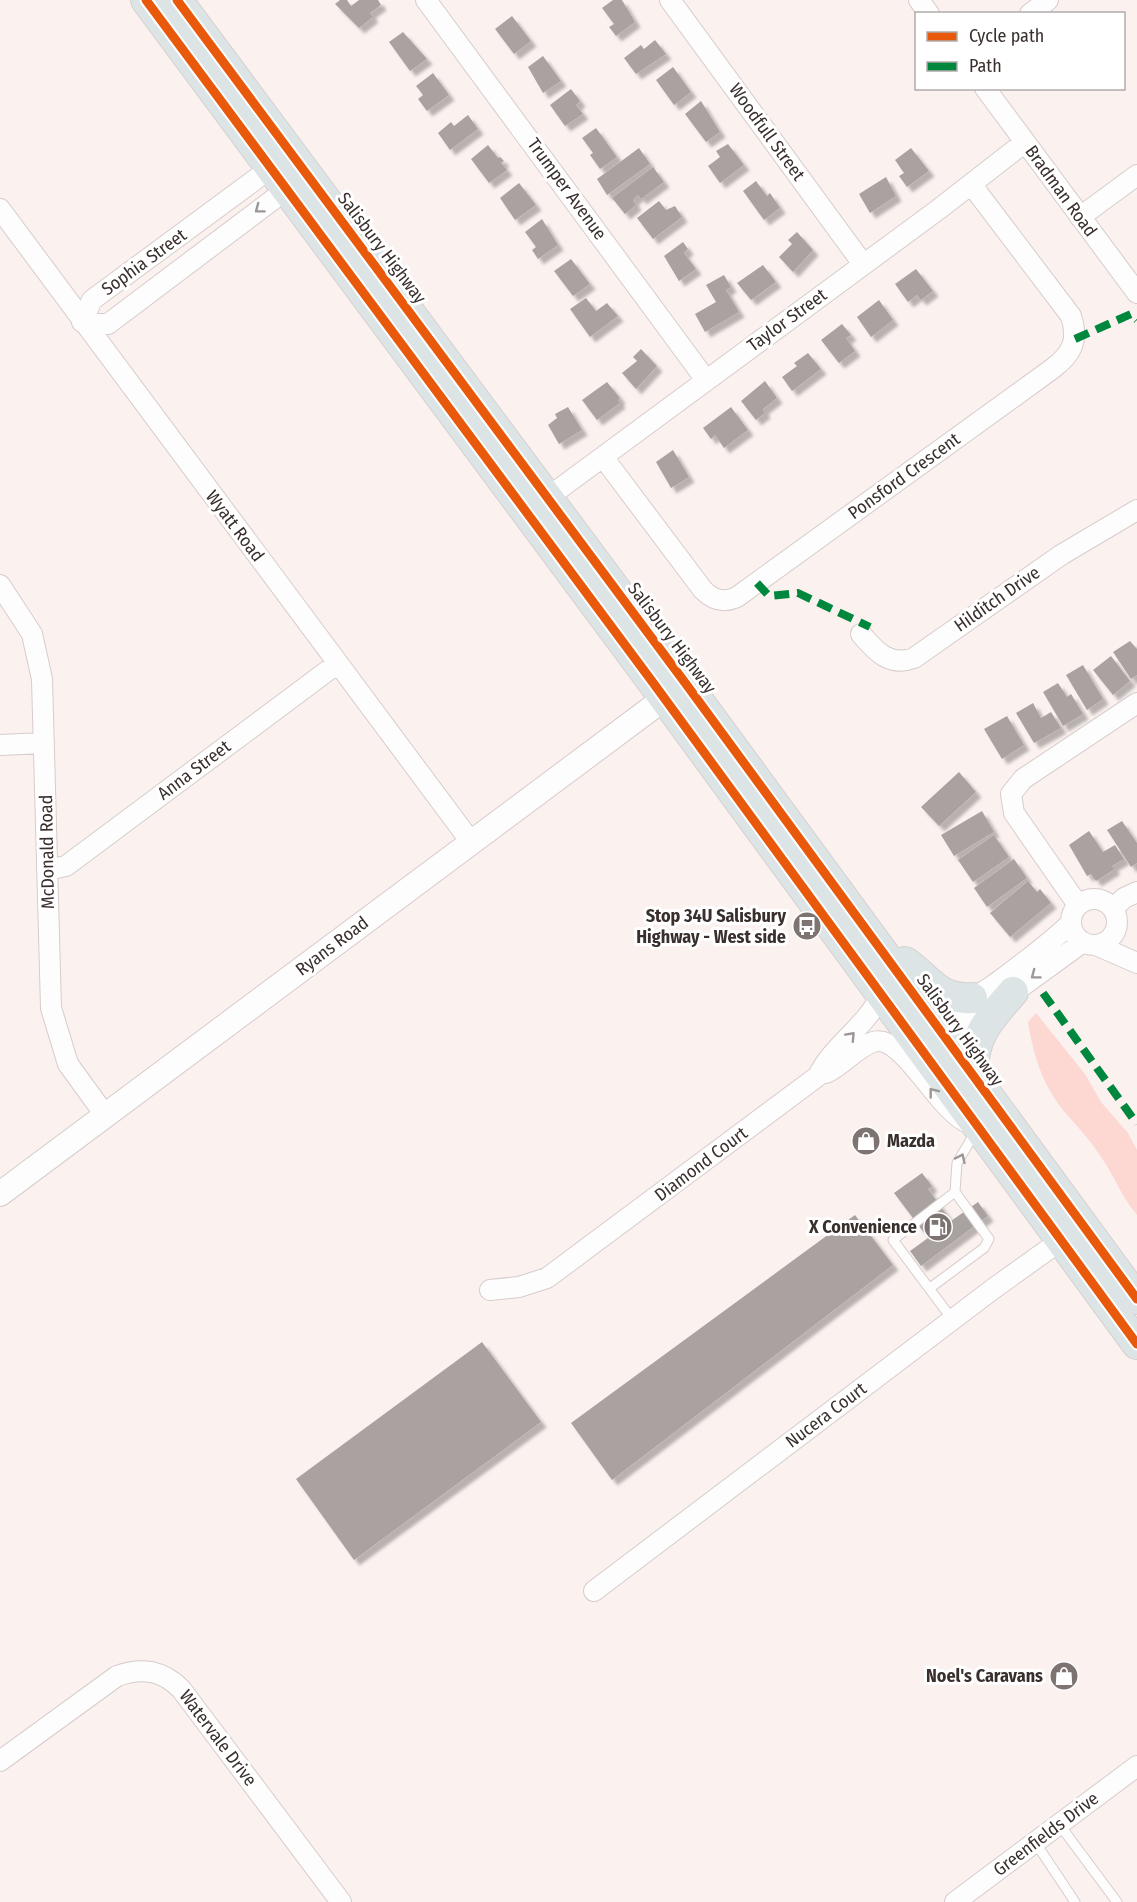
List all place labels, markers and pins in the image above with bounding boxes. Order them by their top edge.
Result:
place label: Stop 34U Salisbury Highway - West side [636,905,786,948]
bus stop icon: Stop 34U Salisbury Highway - West side [791,910,823,942]
shop icon: Mazda [850,1125,882,1157]
place label: Mazda [887,1130,935,1152]
fuel station icon: X Convenience [922,1211,954,1243]
place label: X Convenience [808,1216,917,1238]
shop icon: Noel's Caravans [1048,1660,1080,1692]
place label: Noel's Caravans [926,1665,1043,1687]

